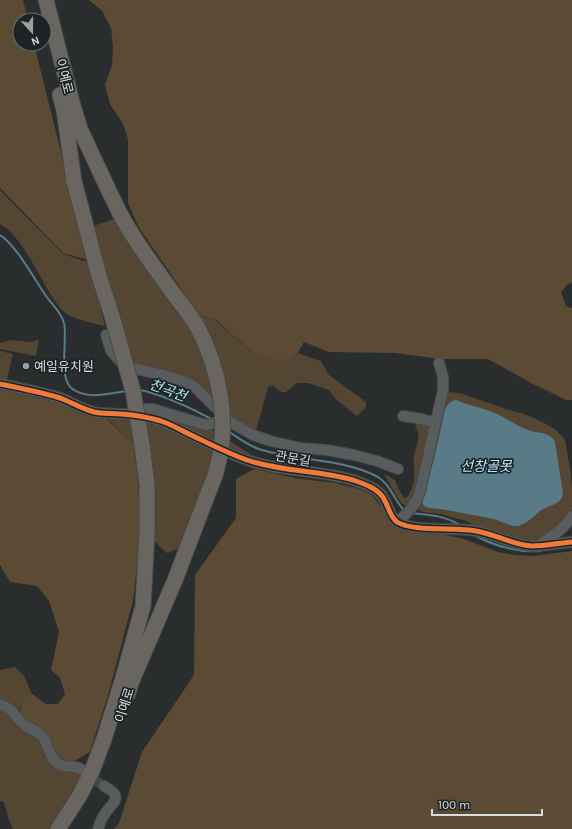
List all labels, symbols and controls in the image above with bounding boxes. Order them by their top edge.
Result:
north arrow [12,12,52,52]
text: N [29,33,41,48]
street label: 이예로 [53,57,76,95]
place label: 예일유치원 [34,359,94,374]
marker: 예일유치원 [21,361,31,371]
water label: 천곡천 [147,376,190,405]
street label: 관문길 [274,448,312,469]
water label: 선창골못 [460,458,513,475]
street label: 이예로 [112,686,137,725]
scale bar [432,791,542,817]
text: 100 m [438,798,470,812]

